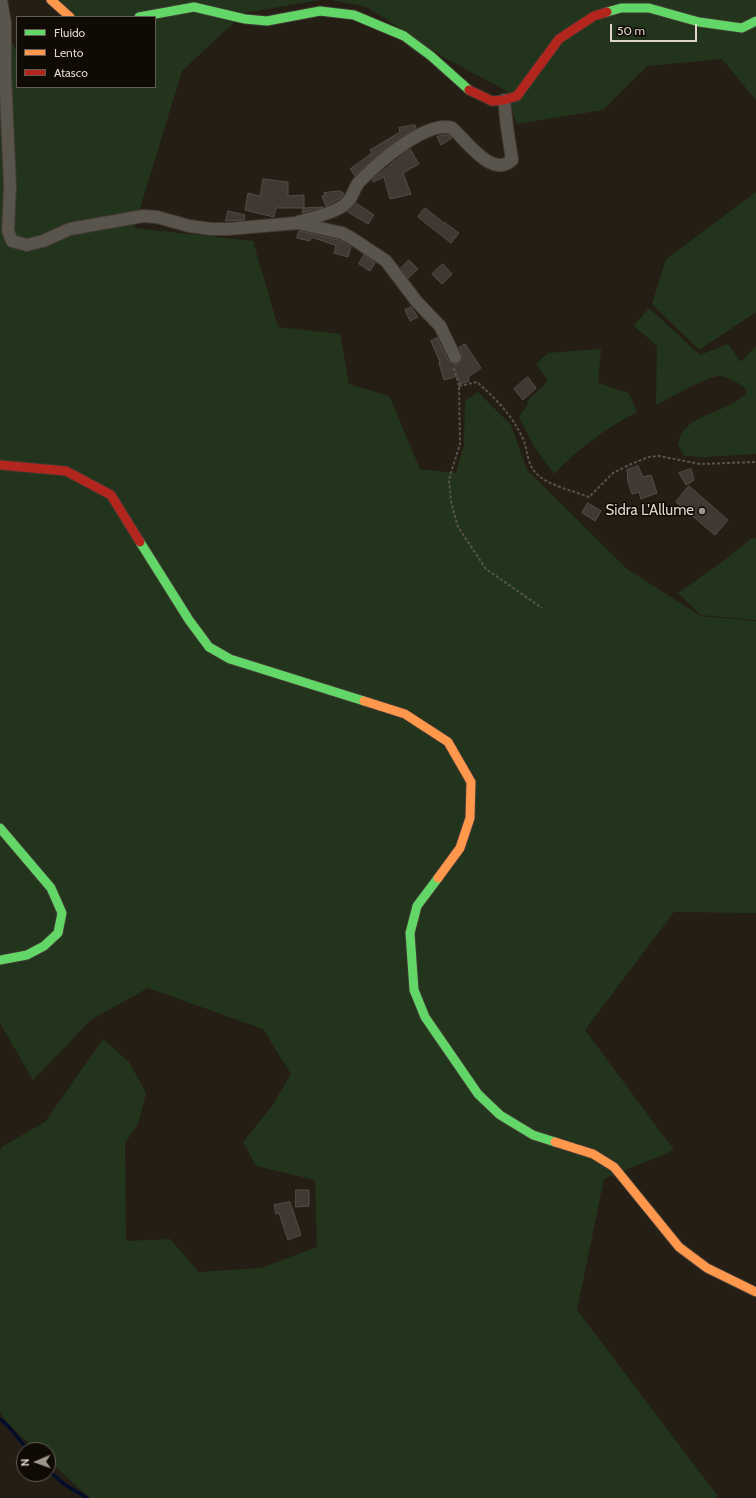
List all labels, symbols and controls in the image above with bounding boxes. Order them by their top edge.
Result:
legend [16,16,156,88]
scale bar [612,16,699,42]
text: 50 m [617,23,645,38]
text: Fluido [54,25,85,40]
text: Lento [54,45,83,60]
text: Atasco [54,65,88,80]
place label: Sidra L'Allume [606,502,694,520]
marker: Sidra L'Allume [697,506,707,516]
north arrow [16,1442,56,1482]
text: N [18,1458,32,1467]

